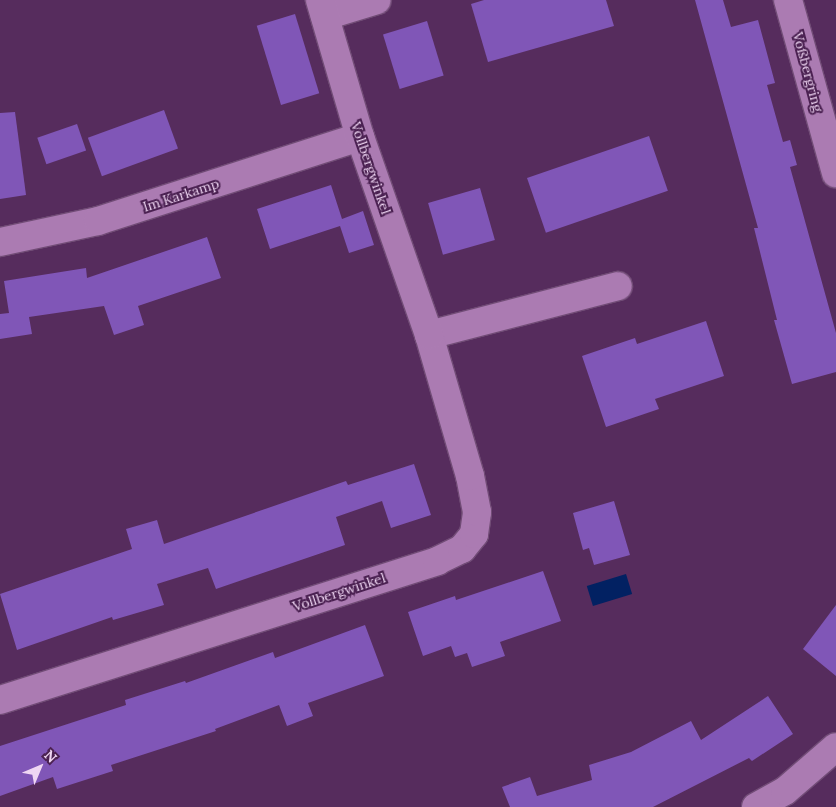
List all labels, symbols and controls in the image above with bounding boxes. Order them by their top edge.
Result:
street label: Voßbergring [789,30,827,114]
street label: Vollbergwinkel [347,120,395,216]
street label: Im Karkamp [141,175,221,215]
street label: Vollbergwinkel [291,569,387,615]
north arrow [15,742,65,792]
text: N [40,746,61,767]

